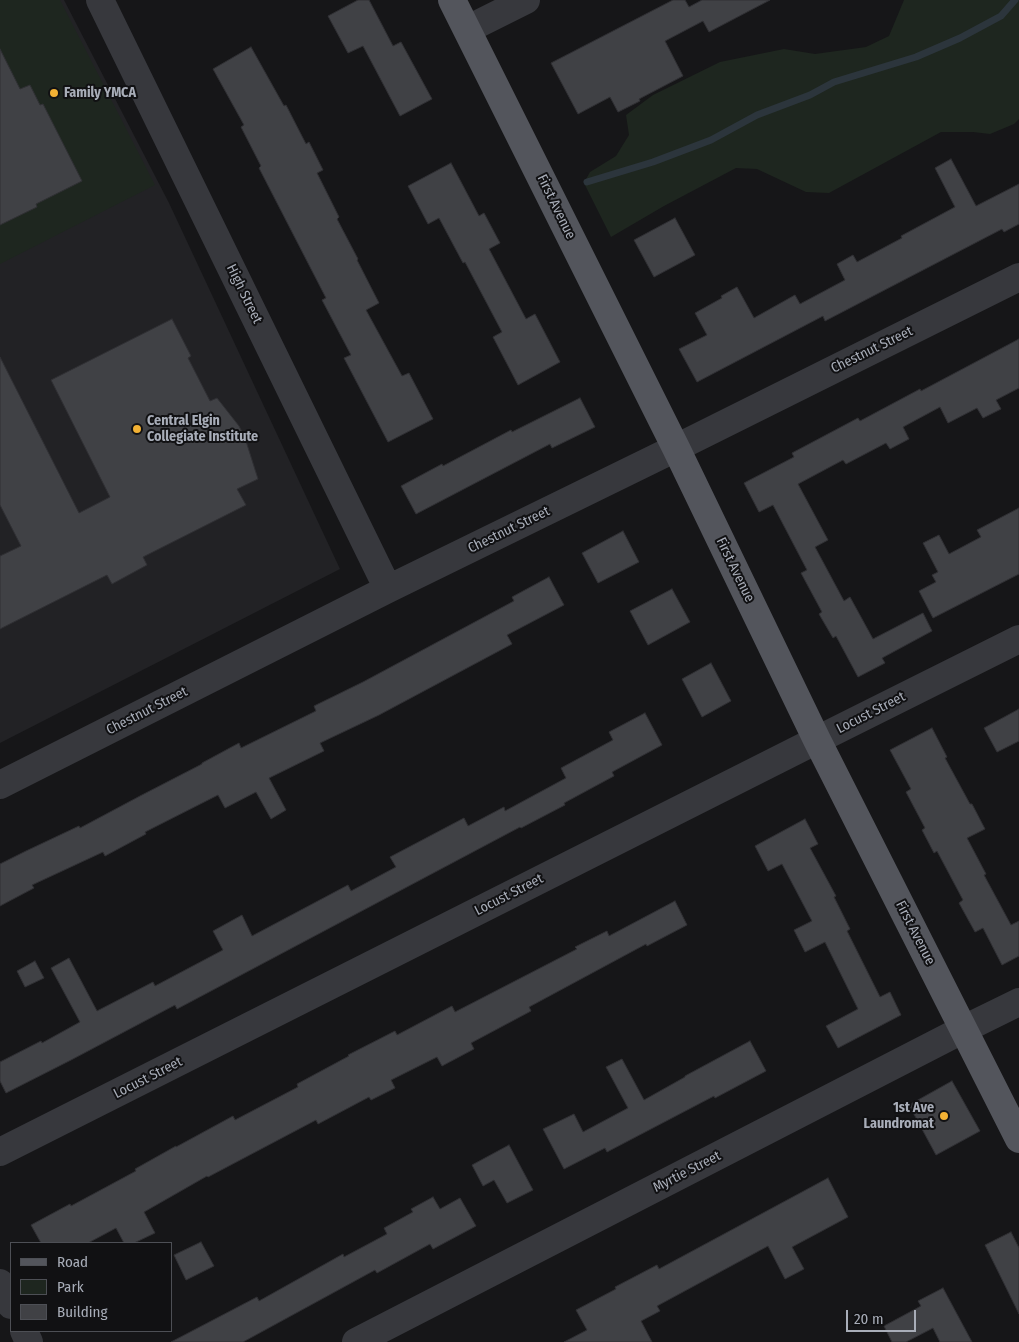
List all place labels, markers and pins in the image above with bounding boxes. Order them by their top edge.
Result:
place label: Family YMCA [64,85,136,101]
marker: Family YMCA [48,87,60,99]
place label: Central Elgin Collegiate Institute [147,413,258,446]
marker: Central Elgin Collegiate Institute [131,423,143,435]
place label: 1st Ave Laundromat [864,1100,934,1132]
marker: 1st Ave Laundromat [938,1110,950,1122]

